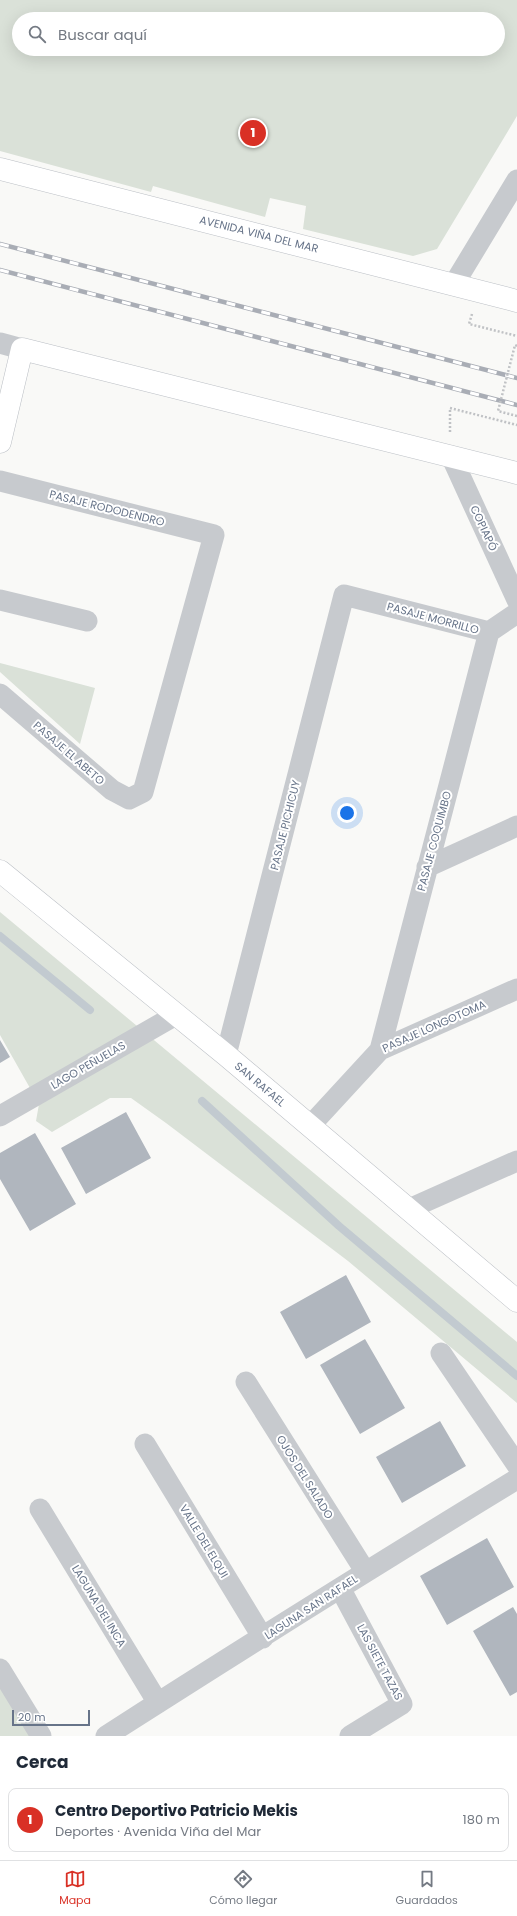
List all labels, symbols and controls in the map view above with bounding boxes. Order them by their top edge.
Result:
search box [12,12,505,56]
icon: search [26,23,48,45]
text: Buscar aquí [58,24,147,45]
pin: 1 [240,118,266,148]
street label: AVENIDA VIÑA DEL MAR [198,211,320,257]
street label: PASAJE RODODENDRO [48,486,167,530]
street label: COPIAPÓ [466,503,502,554]
street label: PASAJE MORRILLO [385,598,481,638]
street label: PASAJE EL ABETO [30,718,108,789]
street label: PASAJE PICHICUY [266,778,304,872]
street label: PASAJE COQUIMBO [413,789,455,893]
your location [337,803,357,823]
street label: PASAJE LONGOTOMA [380,996,489,1056]
street label: LAGO PEÑUELAS [48,1037,128,1093]
street label: SAN RAFAEL [231,1058,289,1110]
street label: OJOS DEL SALADO [273,1432,337,1522]
street label: VALLE DEL ELQUI [176,1501,232,1581]
street label: LAGUNA DEL INCA [68,1562,130,1651]
street label: LAGUNA SAN RAFAEL [261,1571,361,1643]
street label: LAS SIETE TAZAS [353,1621,407,1703]
scale bar [12,1708,90,1727]
text: 20 m [18,1709,46,1725]
text: Cerca [16,1750,69,1774]
text: Centro Deportivo Patricio Mekis [55,1800,298,1821]
text: 1 [28,1810,32,1829]
text: 180 m [463,1810,500,1829]
text: Deportes · Avenida Viña del Mar [55,1822,261,1841]
tab: Mapa [59,1868,91,1909]
tab: Cómo llegar [209,1868,277,1909]
tab: Guardados [396,1868,458,1909]

